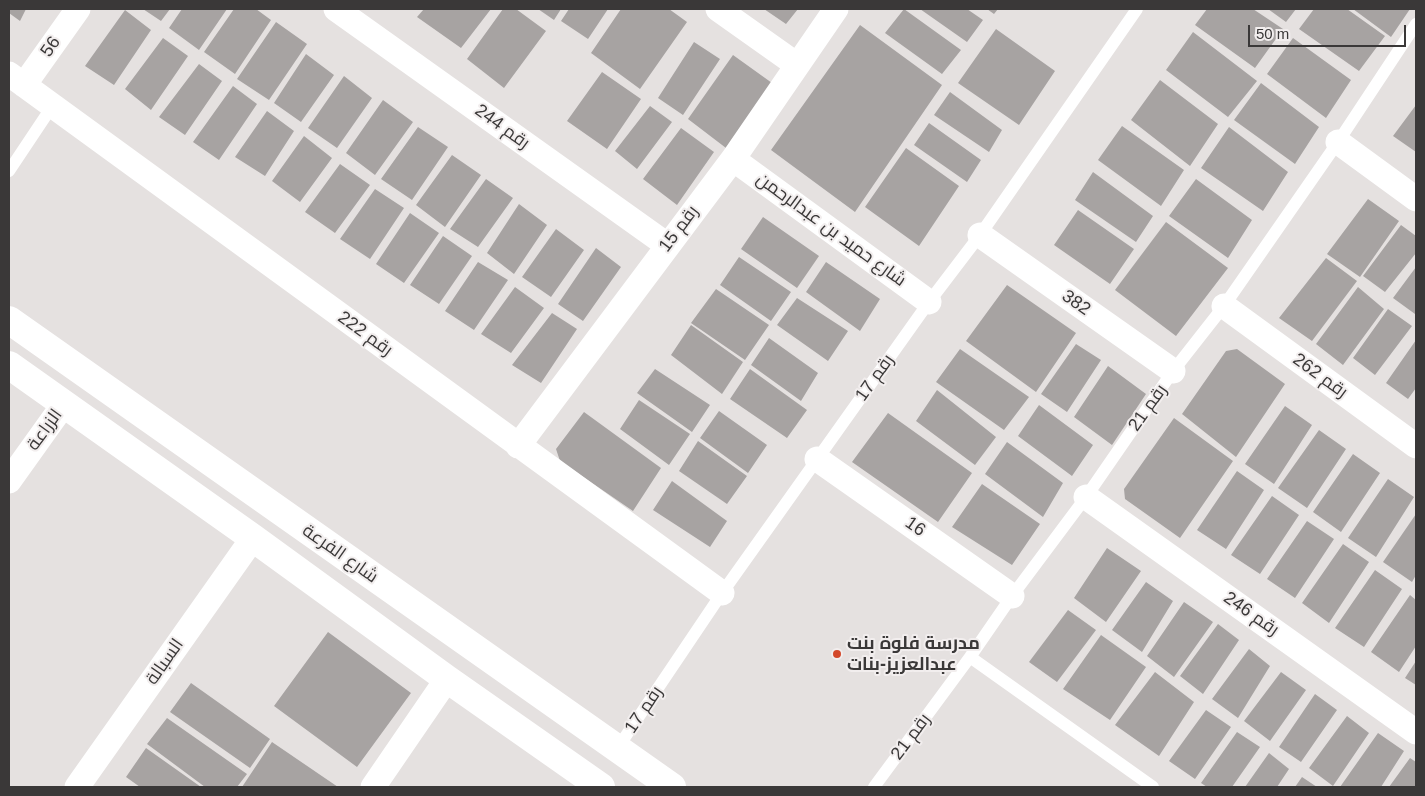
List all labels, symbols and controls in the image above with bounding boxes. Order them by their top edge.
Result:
scale bar [1250,15,1408,47]
text: 50 m [1256,25,1289,42]
street label: 56 [36,33,66,61]
street label: رقم 244 [470,100,534,154]
street label: شارع حميد بن عبدالرحمن [752,168,910,292]
street label: رقم 15 [655,202,703,256]
street label: 382 [1058,286,1094,320]
street label: رقم 222 [333,307,397,361]
street label: رقم 262 [1288,349,1352,403]
street label: رقم 17 [851,350,899,406]
street label: رقم 21 [1124,380,1172,436]
street label: الزراعة [23,405,67,455]
street label: 16 [901,512,929,542]
street label: شارع الفرعة [298,520,382,588]
street label: رقم 246 [1219,587,1283,641]
place label: مدرسة فلوة بنت عبدالعزيز-بنات [847,633,980,676]
street label: السبالة [141,635,189,689]
marker: مدرسة فلوة بنت عبدالعزيز-بنات [831,648,843,660]
street label: رقم 17 [620,682,668,738]
street label: رقم 21 [887,710,935,764]

